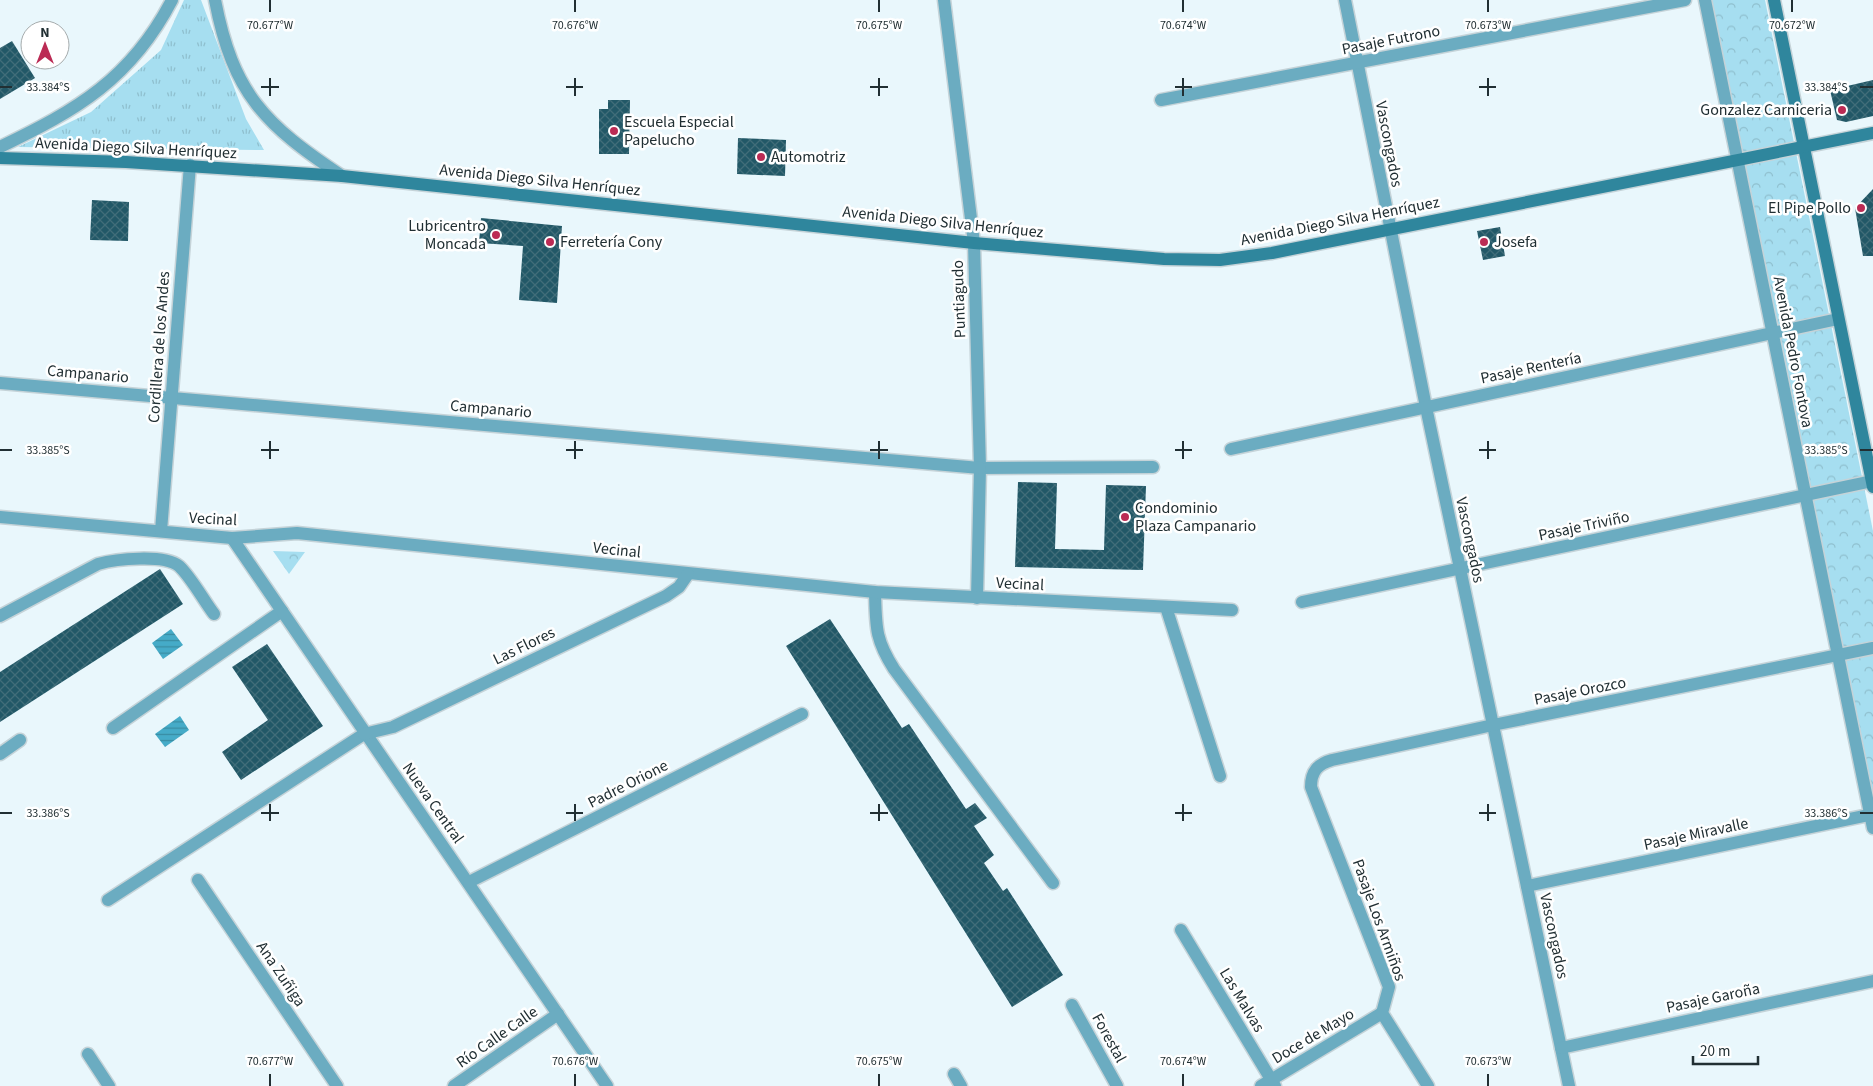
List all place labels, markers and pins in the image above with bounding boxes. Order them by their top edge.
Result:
place label: Gonzalez Carniceria [1700,99,1832,121]
marker: Gonzalez Carniceria [1836,104,1848,116]
place label: Escuela Especial Papelucho [624,111,734,151]
marker: Escuela Especial Papelucho [608,125,620,137]
place label: Automotriz [771,146,846,168]
marker: Automotriz [755,151,767,163]
place label: El Pipe Pollo [1768,197,1851,219]
marker: El Pipe Pollo [1855,202,1867,214]
place label: Lubricentro Moncada [408,215,486,255]
marker: Lubricentro Moncada [490,229,502,241]
place label: Ferretería Cony [560,231,663,253]
place label: Josefa [1494,231,1537,253]
marker: Ferretería Cony [544,236,556,248]
marker: Josefa [1478,236,1490,248]
place label: Condominio Plaza Campanario [1135,497,1256,537]
marker: Condominio Plaza Campanario [1119,511,1131,523]

